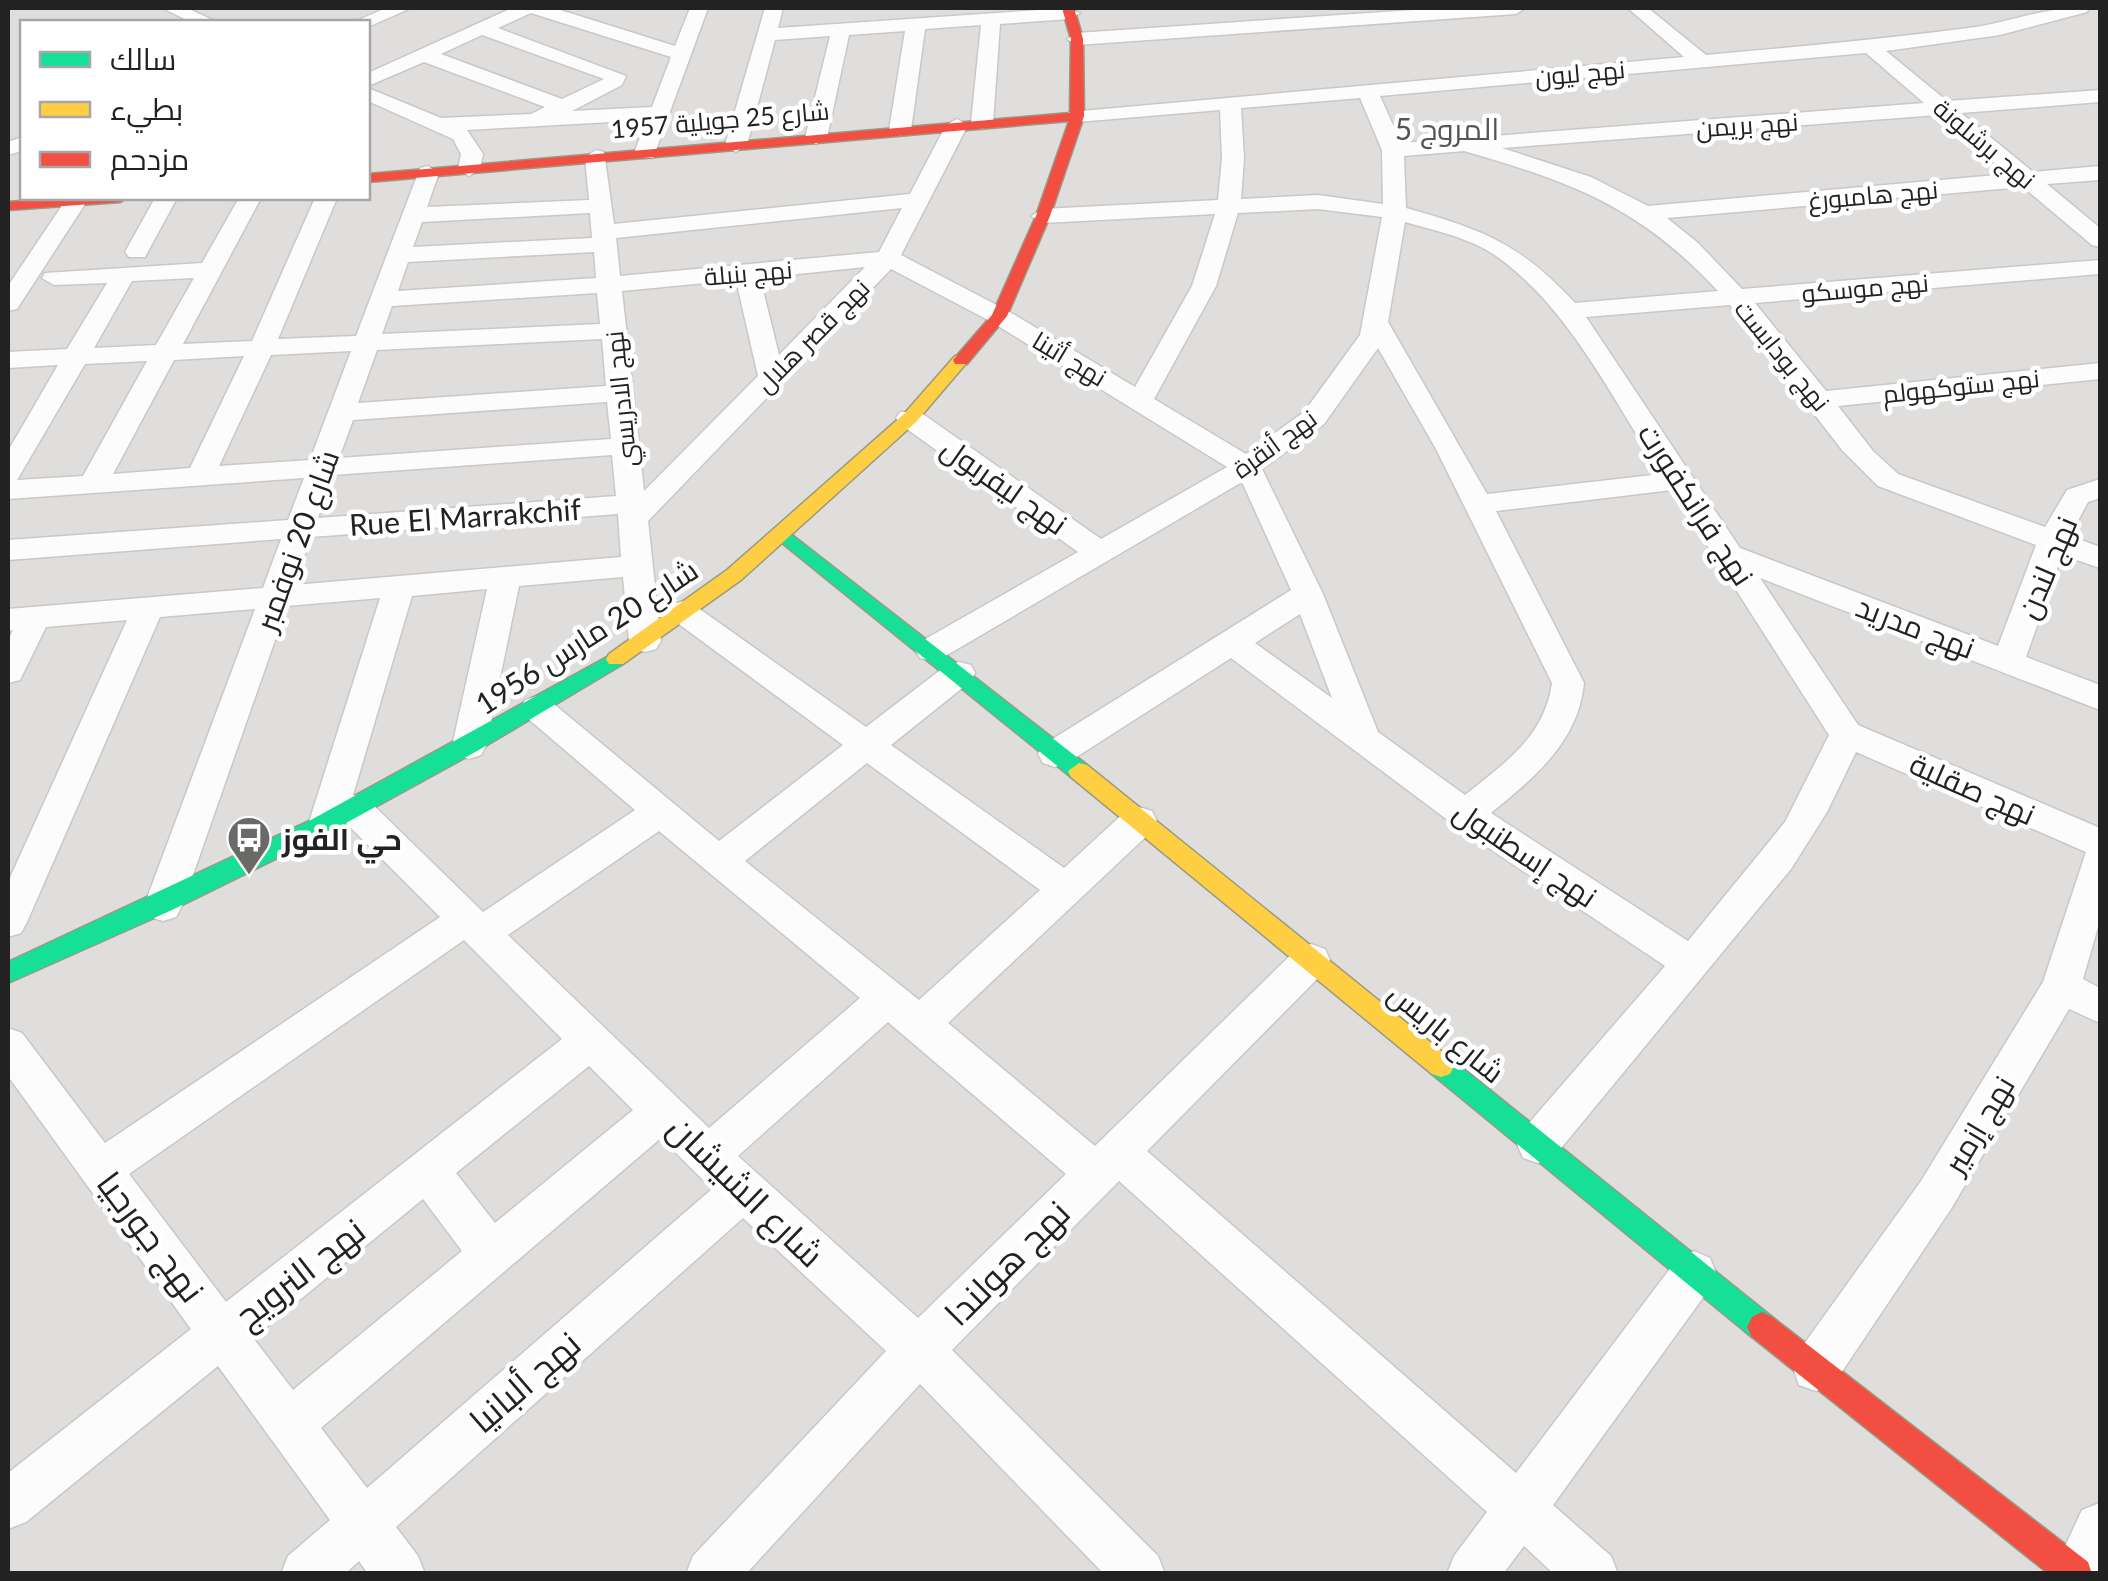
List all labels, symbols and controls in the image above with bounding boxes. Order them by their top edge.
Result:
legend [20,20,370,200]
text: سالك [110,40,176,76]
street label: نهج ليون [1534,53,1627,94]
text: بطيء [110,90,183,133]
street label: نهج برشلونة [1926,92,2042,196]
street label: شارع 25 جويلية 1957 [610,95,831,146]
street label: نهج بريمن [1695,105,1799,146]
district label: المروج 5 [1395,110,1499,150]
text: مزدحم [110,140,189,180]
street label: نهج هامبورغ [1807,173,1940,218]
street label: نهج بنبلة [702,253,794,294]
street label: نهج موسكو [1800,267,1930,310]
street label: نهج قصر هلال [749,272,877,400]
street label: نهج بودابست [1727,294,1837,418]
street label: نهج أثينا [1026,324,1112,394]
street label: نهج الادريسي [598,329,647,468]
street label: نهج ستوكهولم [1881,362,2041,412]
street label: نهج أنقرة [1226,402,1324,486]
street label: نهج فرانكفورت [1628,416,1763,594]
street label: نهج ليفربول [933,429,1075,545]
street label: شارع 20 نوفمبر [246,445,349,639]
street label: Rue El Marrakchif [348,490,583,542]
street label: نهج لندن [2008,511,2087,625]
street label: شارع 20 مارس 1956 [468,551,706,725]
street label: نهج مدريد [1850,587,1980,669]
street label: نهج صقلية [1903,744,2041,835]
street label: نهج إسطنبول [1445,792,1604,917]
bus stop icon: حي الفوز [226,815,272,876]
place label: حي الفوز [281,820,402,864]
street label: شارع باريس [1379,974,1512,1093]
street label: نهج إزمير [1934,1069,2025,1183]
street label: شارع الشيشان [658,1105,833,1277]
street label: نهج جورجيا [86,1163,215,1312]
street label: نهج هولندا [935,1191,1080,1336]
street label: نهج النرويج [226,1208,375,1339]
street label: نهج ألبانيا [460,1322,591,1444]

